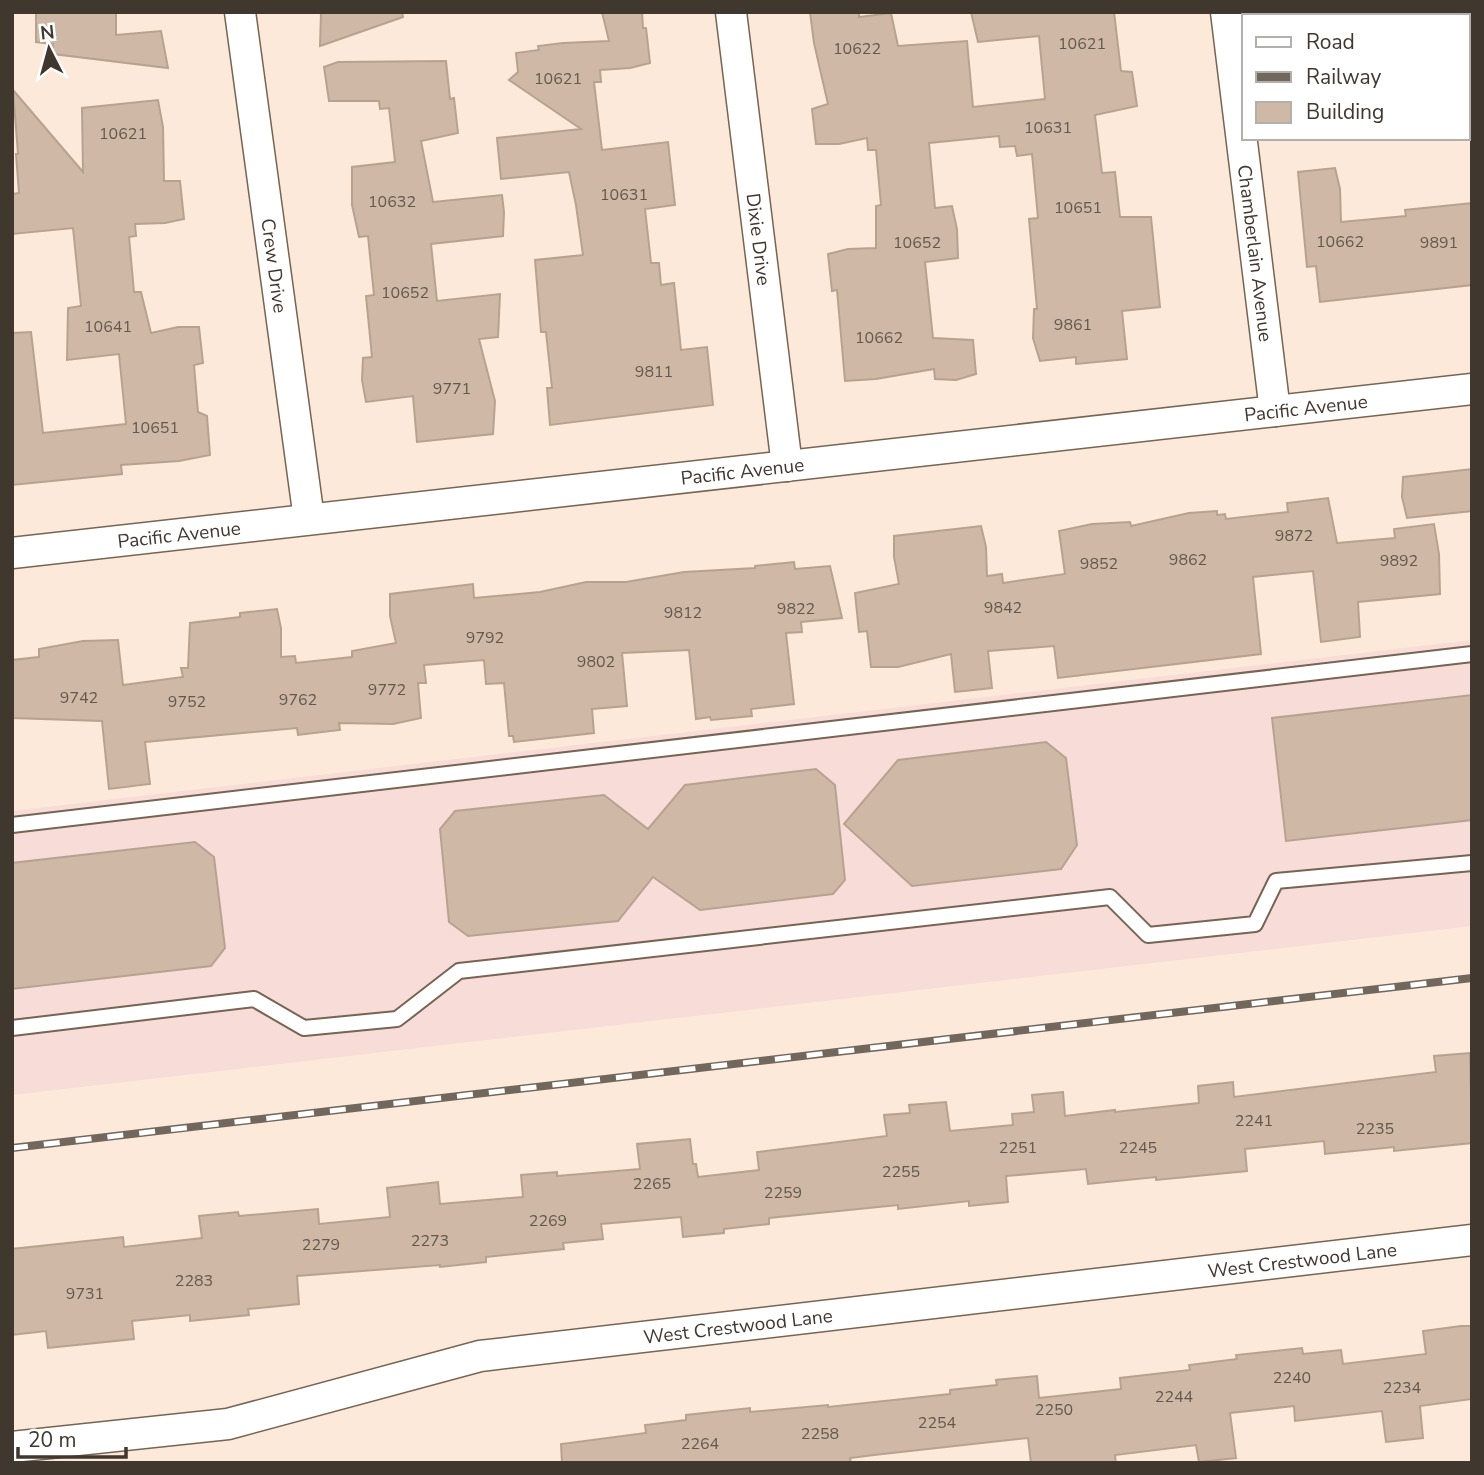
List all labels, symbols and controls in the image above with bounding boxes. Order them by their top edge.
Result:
north arrow [14,14,84,84]
legend [1242,14,1470,140]
text: N [39,19,56,47]
text: Road [1306,28,1355,56]
house number: 10621 [1058,33,1106,55]
house number: 10622 [833,38,881,60]
text: Railway [1306,63,1381,91]
house number: 10621 [534,68,582,90]
text: Building [1306,98,1384,126]
house number: 10631 [1024,117,1072,139]
house number: 10621 [99,123,147,145]
street label: Chamberlain Avenue [1231,163,1278,343]
house number: 10631 [600,184,648,206]
house number: 10632 [368,191,416,213]
street label: Dixie Drive [739,192,777,287]
house number: 10651 [1054,197,1102,219]
street label: Crew Drive [254,217,293,315]
house number: 10662 [1316,231,1364,253]
house number: 10652 [893,232,941,254]
house number: 9891 [1420,232,1458,254]
house number: 10652 [381,282,429,304]
house number: 9861 [1054,314,1092,336]
house number: 10641 [84,316,132,338]
house number: 10662 [855,327,903,349]
house number: 9811 [635,361,673,383]
house number: 9771 [433,378,471,400]
street label: Pacific Avenue [1243,389,1369,428]
house number: 10651 [131,417,179,439]
street label: Pacific Avenue [679,452,806,492]
street label: Pacific Avenue [116,515,242,555]
house number: 9872 [1275,525,1313,547]
house number: 9862 [1169,549,1207,571]
house number: 9892 [1380,550,1418,572]
house number: 9852 [1080,553,1118,575]
house number: 9842 [984,597,1022,619]
house number: 9822 [777,598,815,620]
house number: 9812 [664,602,702,624]
house number: 9792 [466,627,504,649]
house number: 9802 [577,651,615,673]
house number: 9772 [368,679,406,701]
house number: 9742 [60,687,98,709]
house number: 9762 [279,689,317,711]
house number: 9752 [168,691,206,713]
house number: 2241 [1235,1110,1273,1132]
house number: 2235 [1356,1118,1394,1140]
house number: 2251 [999,1137,1037,1159]
house number: 2245 [1119,1137,1157,1159]
house number: 2255 [882,1161,920,1183]
house number: 2265 [633,1173,671,1195]
house number: 2259 [764,1182,802,1204]
house number: 2269 [529,1210,567,1232]
house number: 2273 [411,1230,449,1252]
house number: 2279 [302,1234,340,1256]
street label: West Crestwood Lane [1206,1237,1398,1285]
house number: 2283 [175,1270,213,1292]
house number: 9731 [66,1283,104,1305]
street label: West Crestwood Lane [642,1303,834,1351]
house number: 2240 [1273,1367,1311,1389]
house number: 2234 [1383,1377,1422,1399]
house number: 2244 [1155,1386,1194,1408]
house number: 2250 [1035,1399,1073,1421]
house number: 2254 [918,1412,957,1434]
scale bar [18,1416,126,1460]
house number: 2258 [801,1423,839,1445]
text: 20 m [28,1426,77,1454]
house number: 2264 [681,1433,720,1455]

